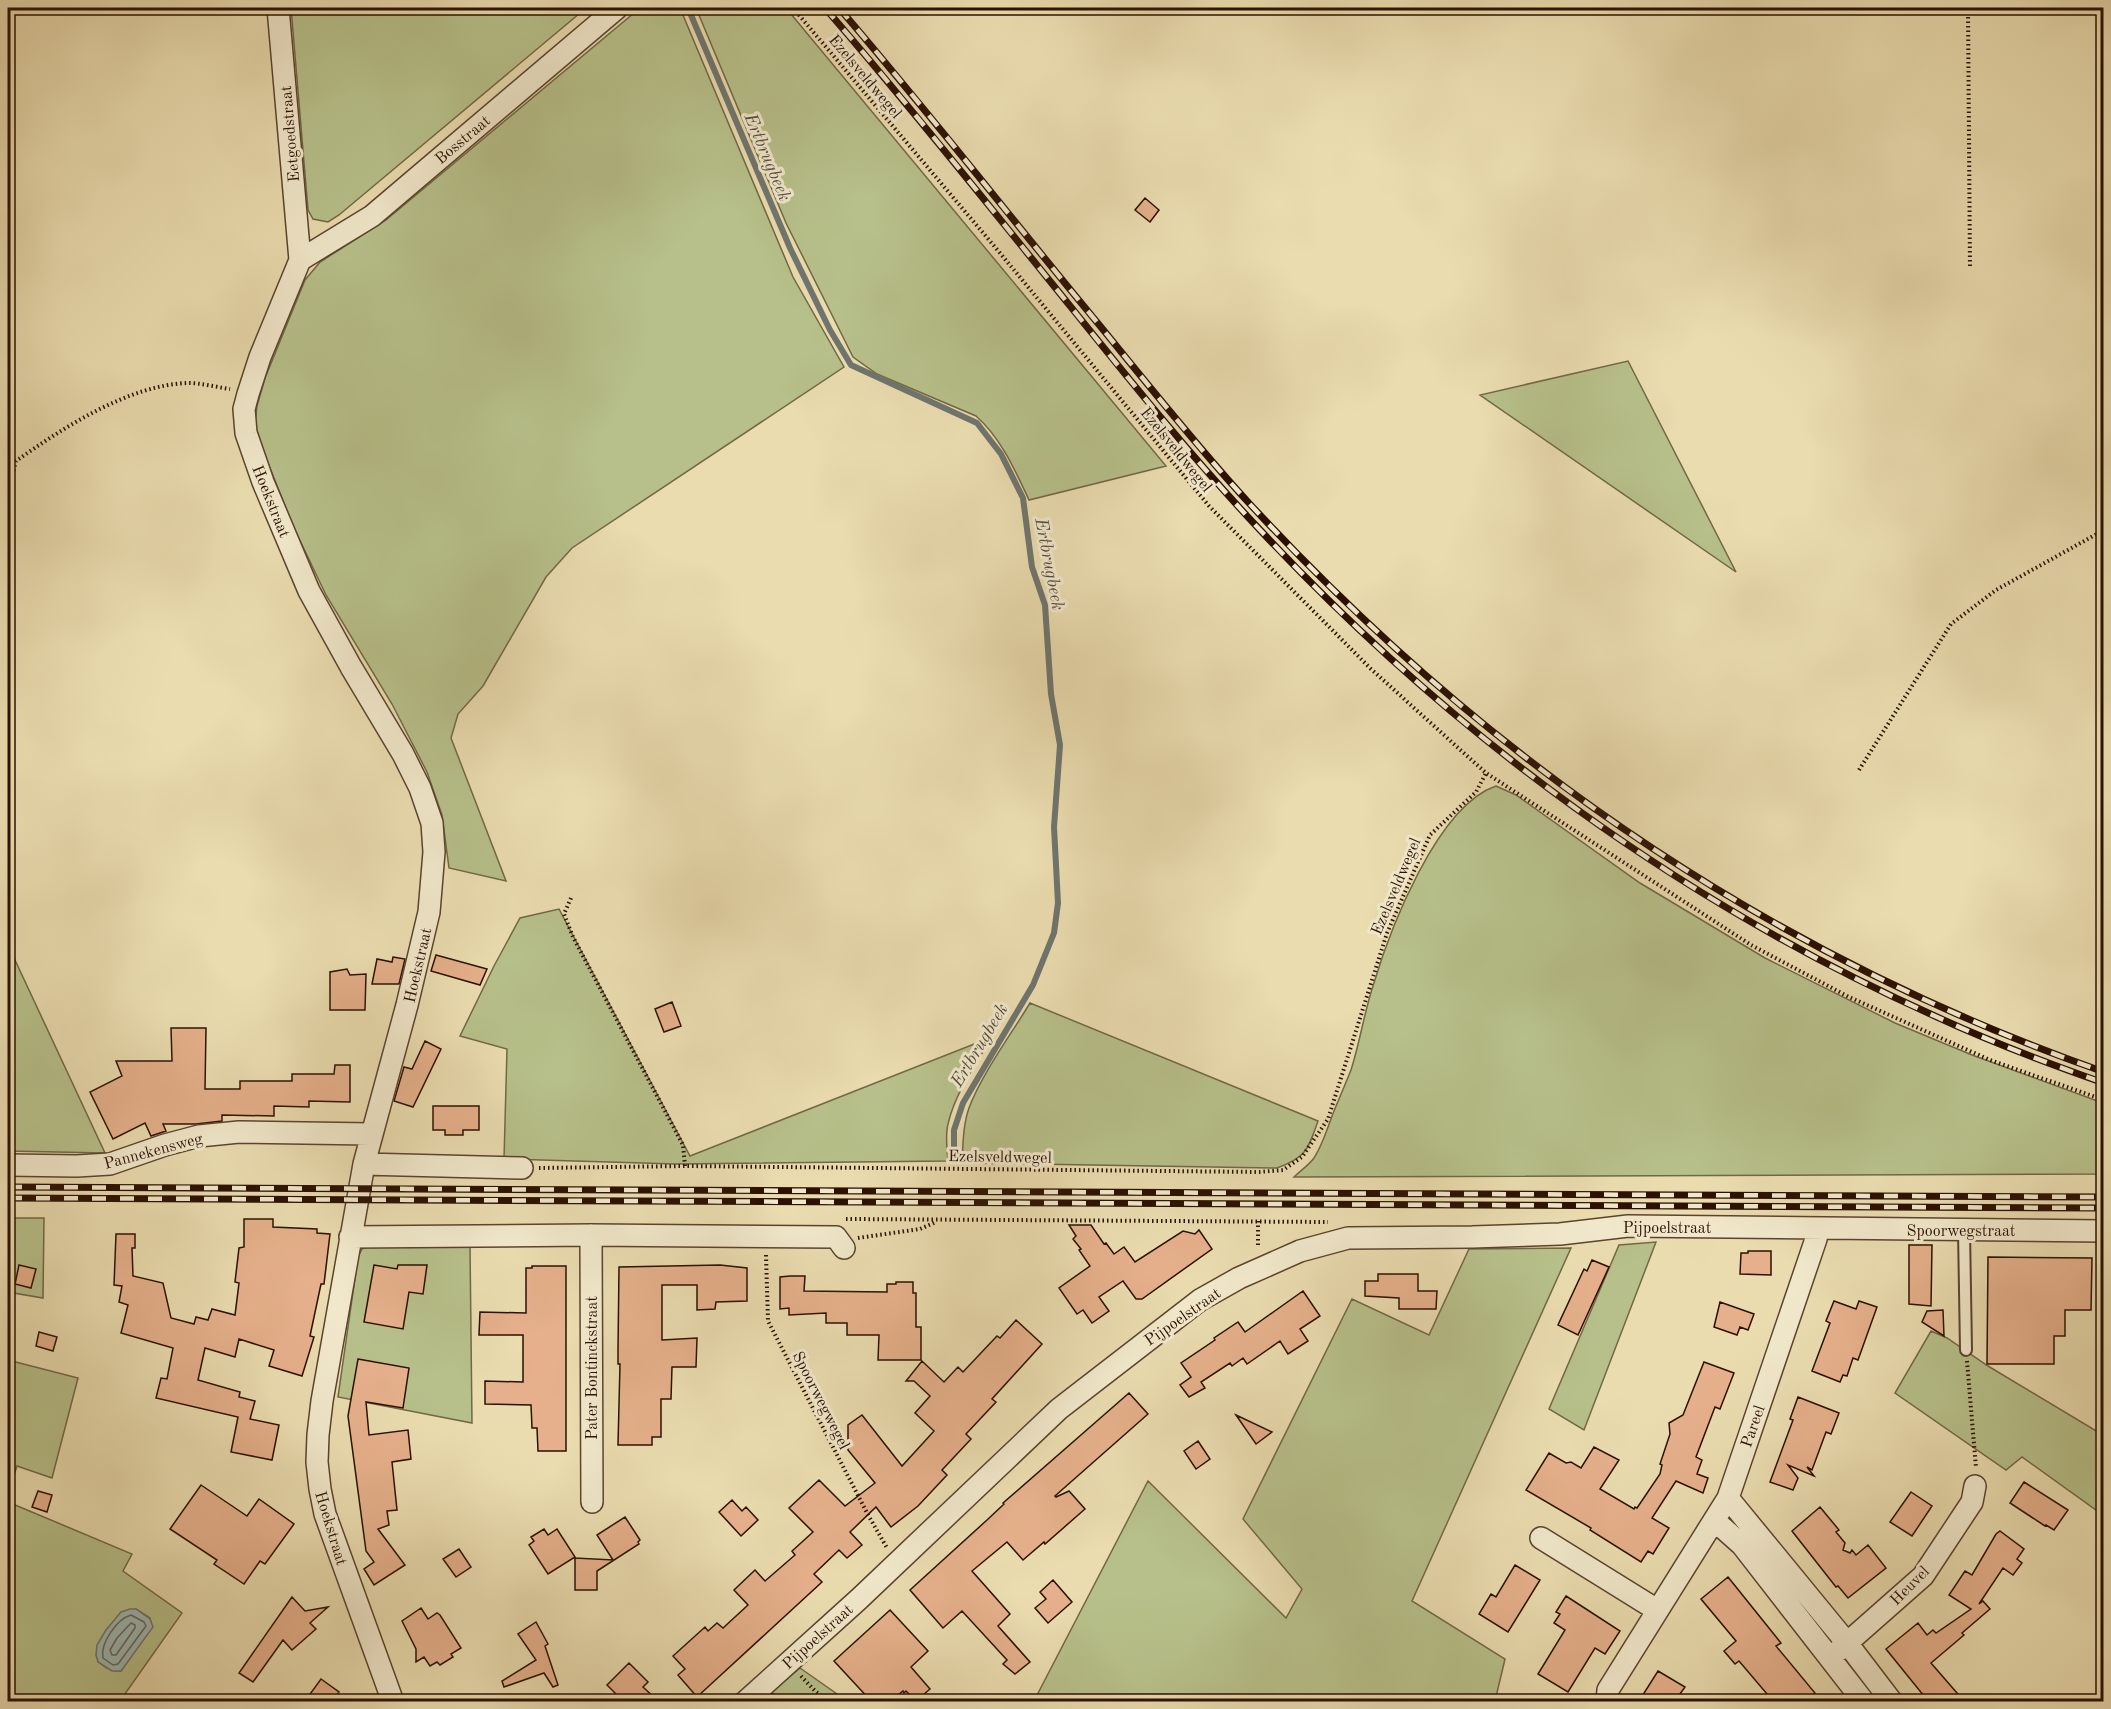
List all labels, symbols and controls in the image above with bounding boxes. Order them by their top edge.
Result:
street label: Ezelsveldwegel [825,32,904,122]
street label: Eetgoedstraat [279,85,303,183]
water label: Ertbrugbeek [740,110,794,204]
street label: Bosstraat [433,113,494,168]
street label: Ezelsveldwegel [1137,405,1214,496]
street label: Hoekstraat [248,463,292,541]
water label: Ertbrugbeek [1031,516,1067,612]
street label: Ezelsveldwegel [1369,836,1424,938]
street label: Hoekstraat [403,926,435,1005]
water label: Ertbrugbeek [948,1001,1012,1091]
street label: Pannekensweg [102,1131,205,1173]
street label: Ezelsveldwegel [948,1149,1052,1167]
street label: Pijpoelstraat [1623,1221,1712,1237]
street label: Spoorwegstraat [1907,1224,2016,1240]
street label: Pijpoelstraat [1142,1285,1224,1350]
street label: Pater Bontinckstraat [585,1296,601,1440]
street label: Spoorwegwegel [789,1349,852,1452]
street label: Pareel [1739,1403,1769,1450]
street label: Hoekstraat [311,1490,349,1568]
street label: Heuvel [1888,1564,1933,1609]
street label: Pijpoelstraat [780,1602,857,1673]

